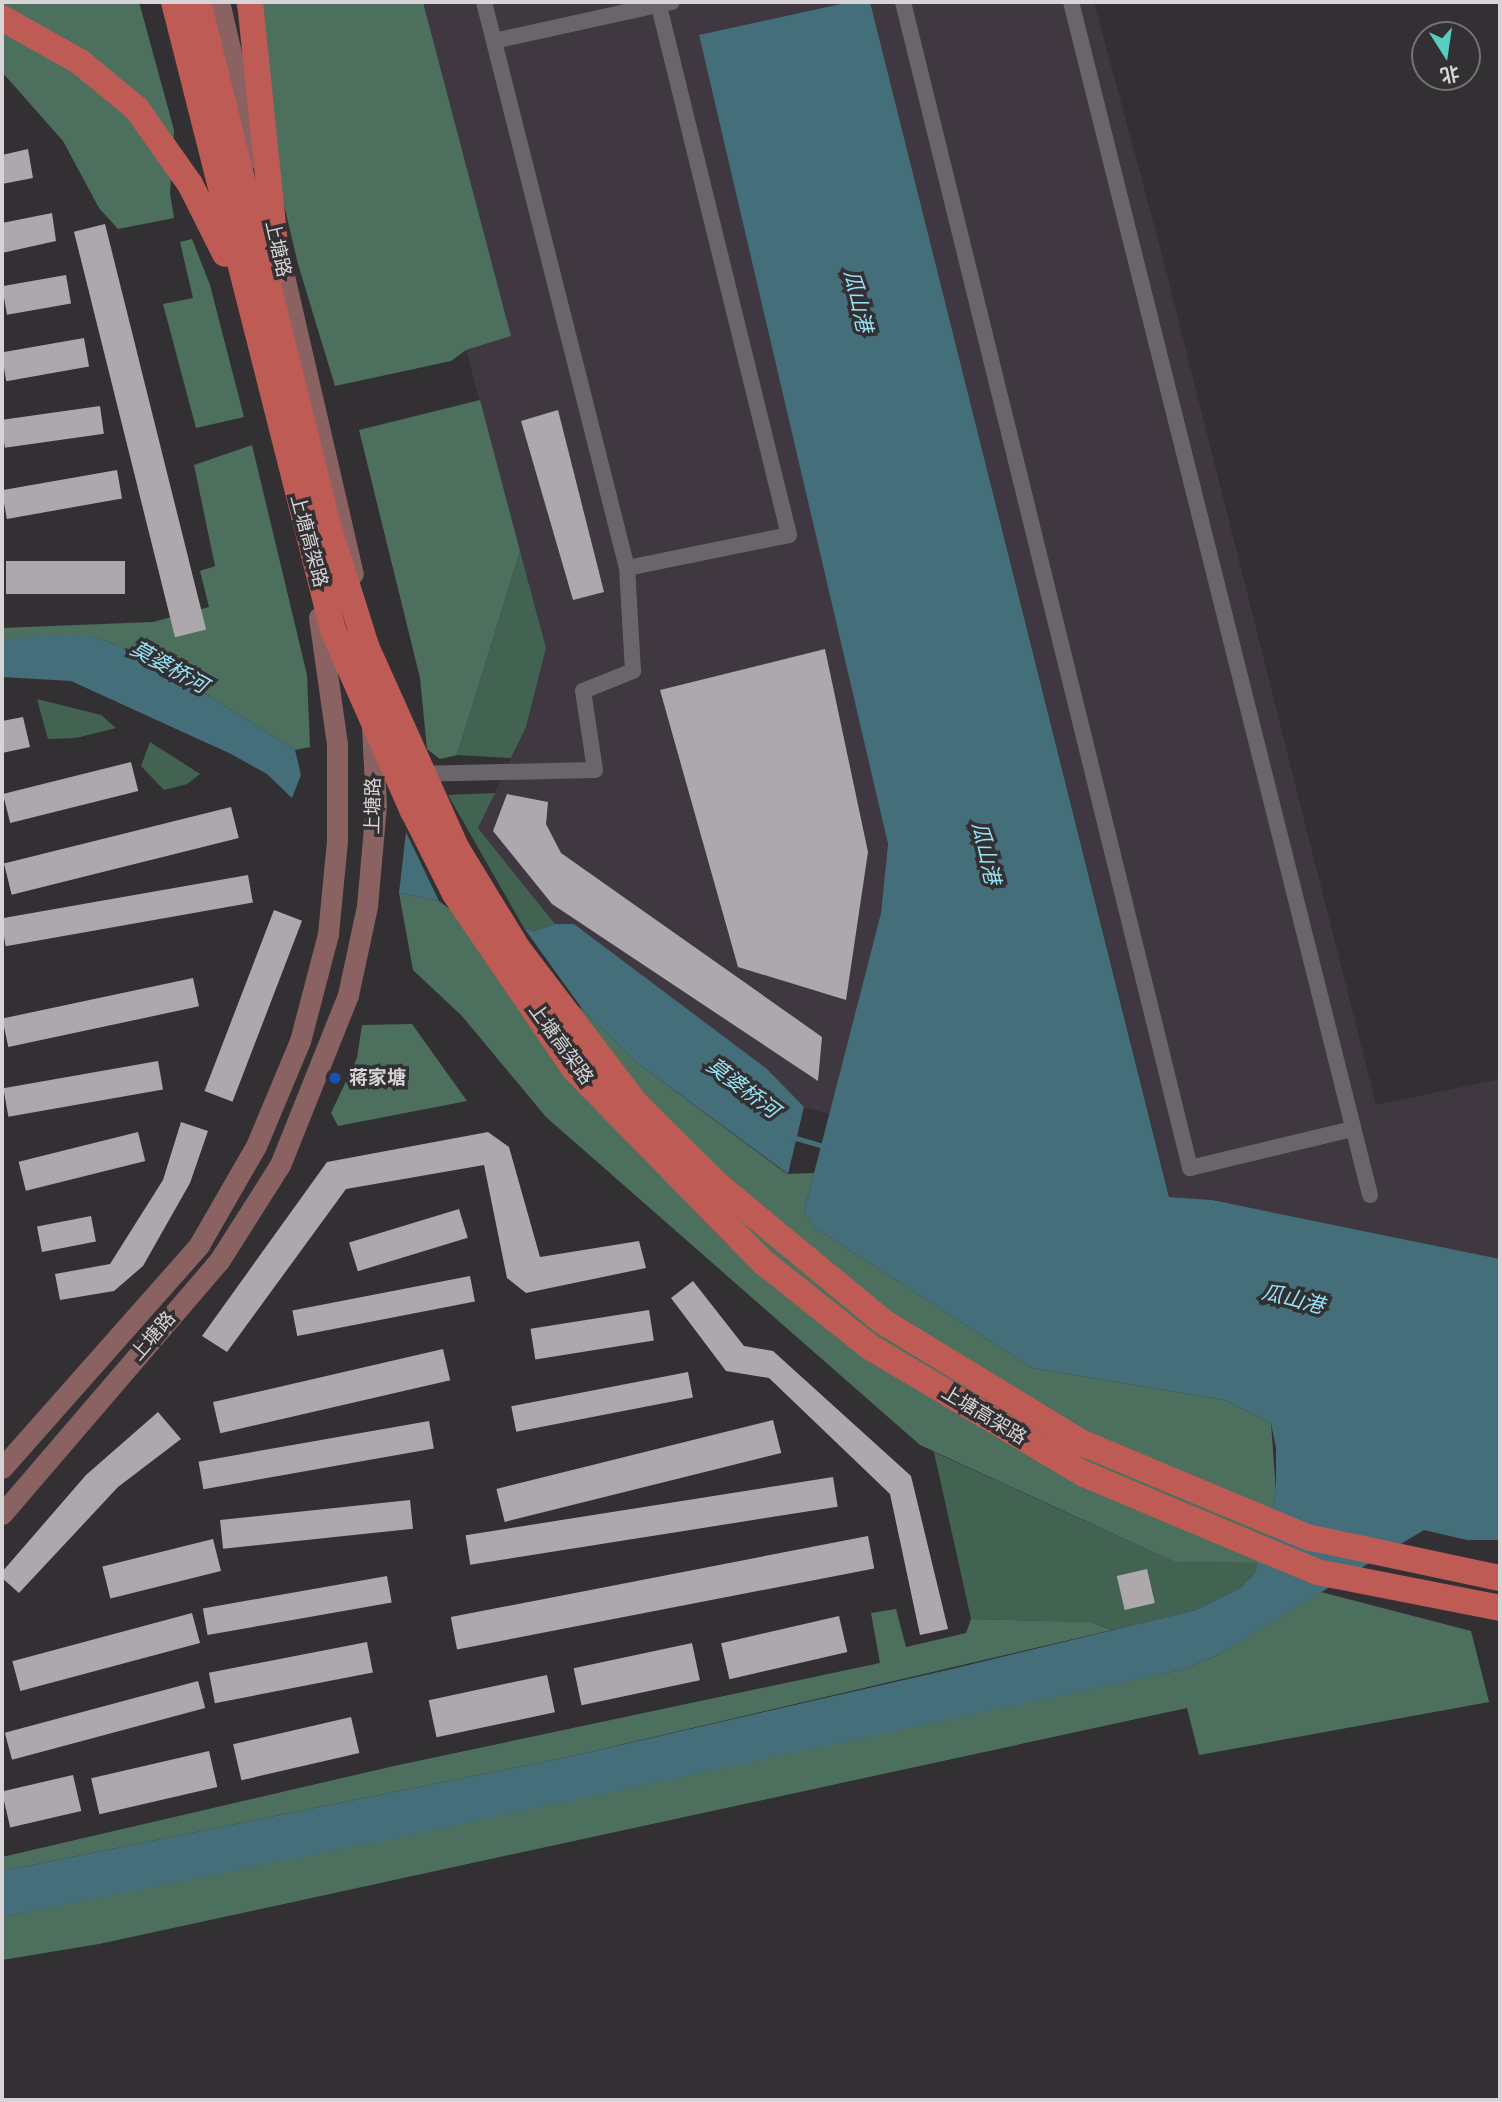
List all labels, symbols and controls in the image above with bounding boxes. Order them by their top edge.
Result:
north arrow [1411,21,1481,91]
text: 北 [1438,62,1462,87]
street label: 上塘路 [260,219,296,279]
water label: 瓜山港 [839,267,877,335]
street label: 上塘高架路 [286,492,332,590]
water label: 莫婆桥河 [126,636,212,698]
street label: 上塘路 [361,777,385,835]
water label: 瓜山港 [967,819,1005,887]
street label: 上塘高架路 [524,999,598,1089]
water label: 莫婆桥河 [702,1053,784,1123]
place label: 蒋家塘 [349,1067,406,1089]
marker: 蒋家塘 [327,1070,343,1086]
water label: 瓜山港 [1259,1279,1327,1319]
street label: 上塘路 [126,1307,180,1365]
street label: 上塘高架路 [937,1381,1031,1449]

